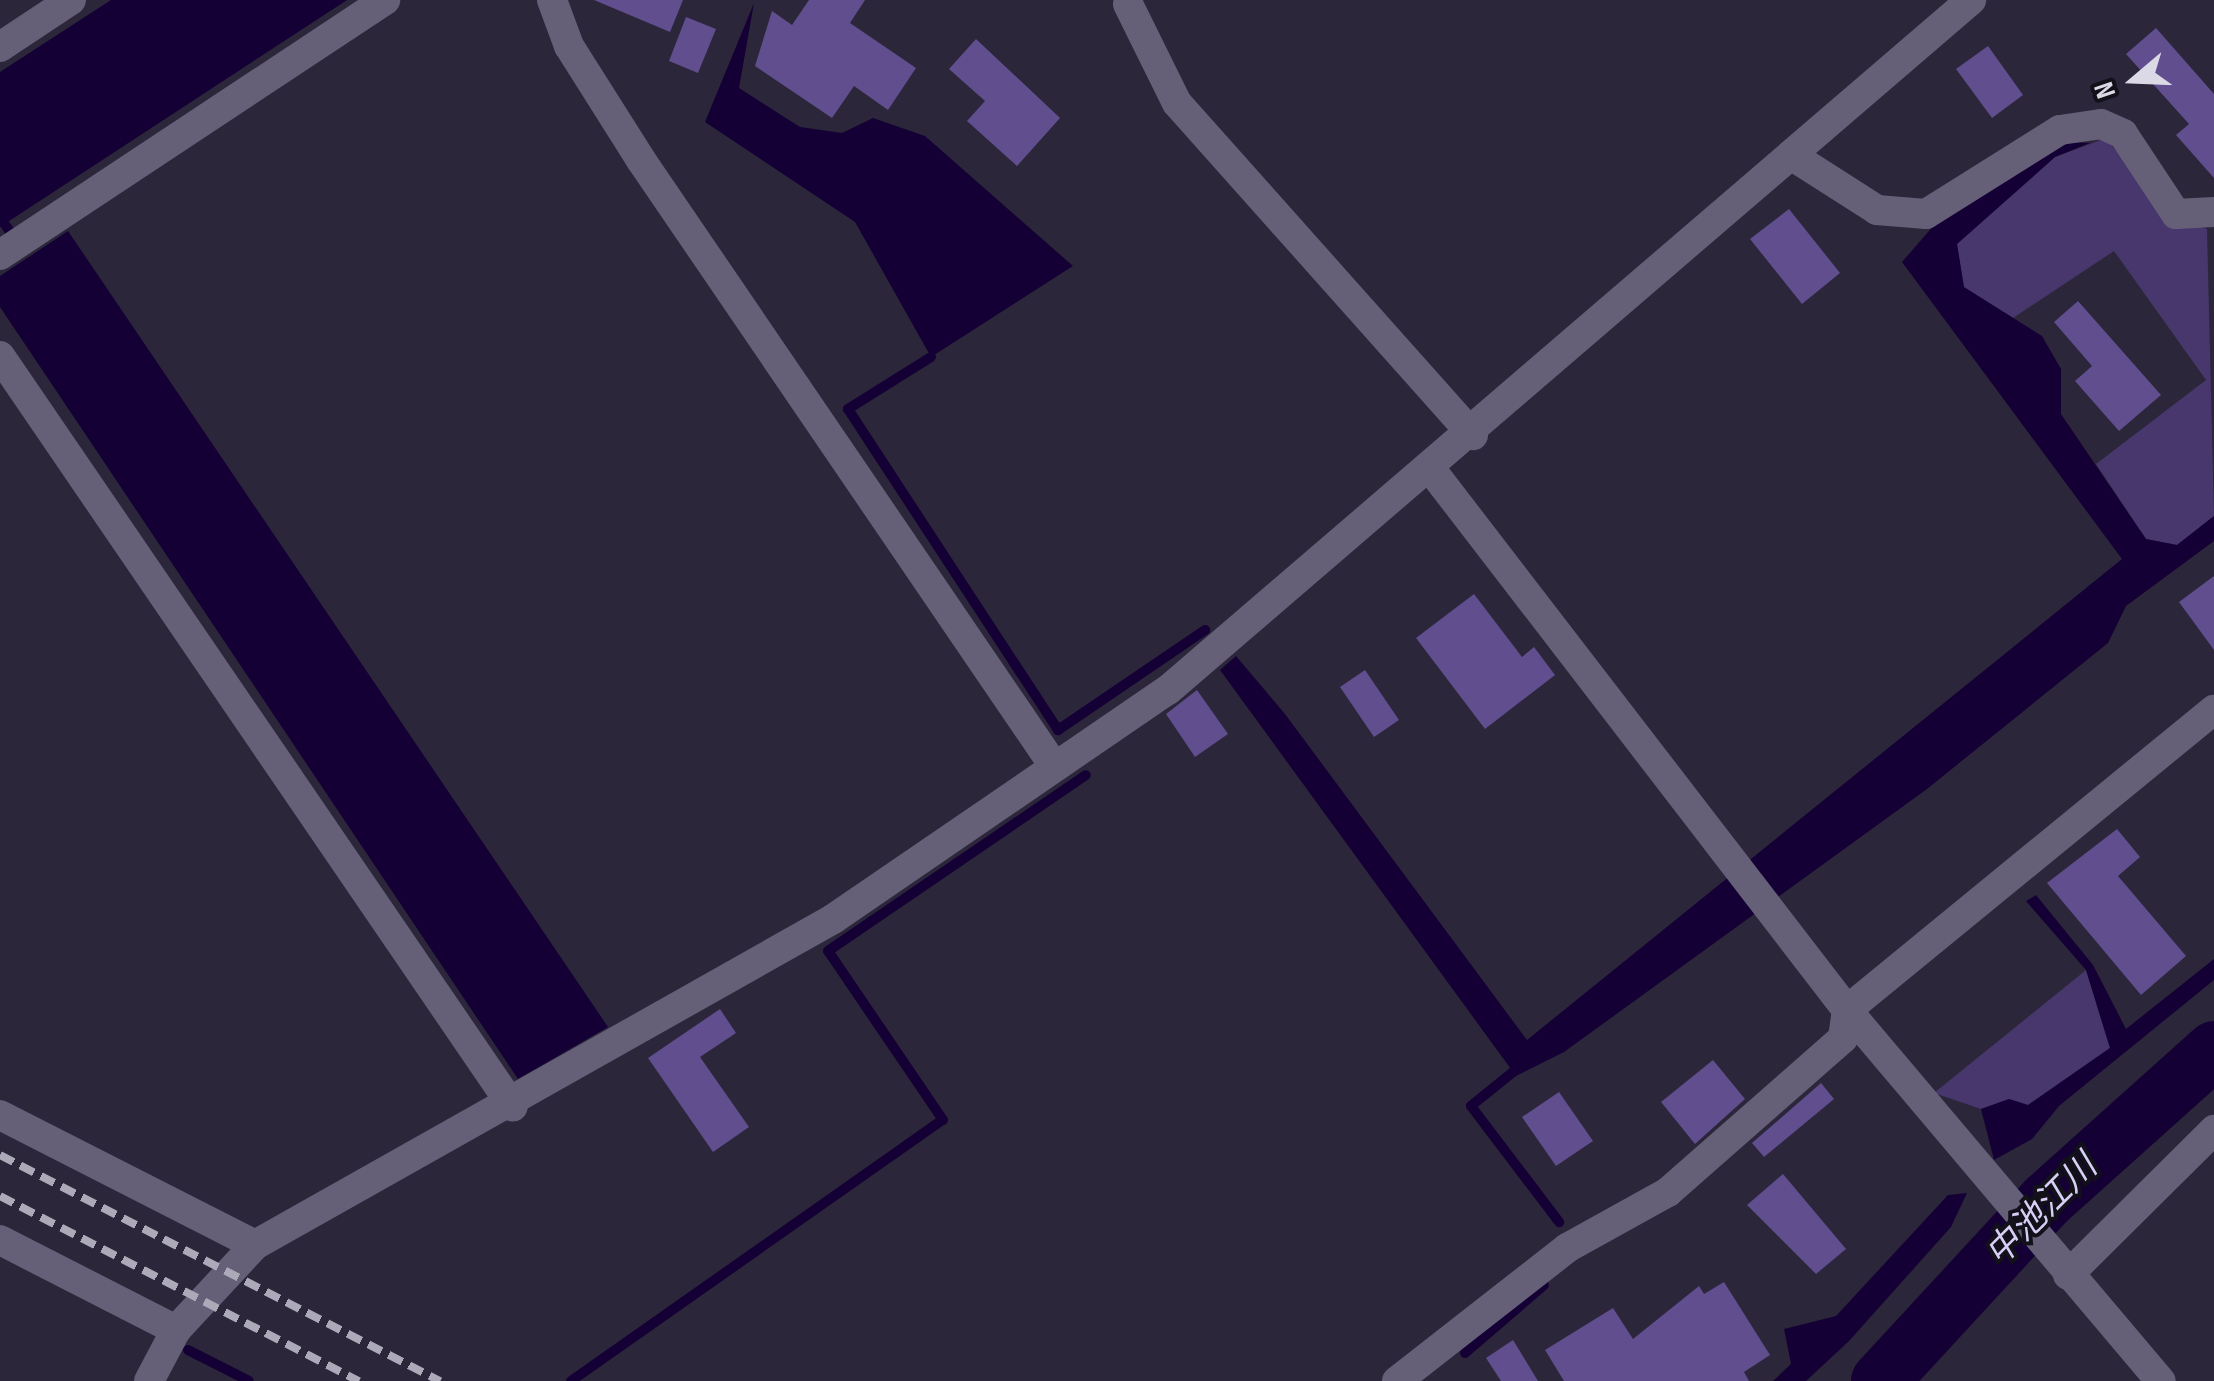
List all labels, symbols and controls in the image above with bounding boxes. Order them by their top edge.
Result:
north arrow [2084,30,2184,130]
text: N [2087,77,2123,102]
water label: 中池江川 [1978,1147,2106,1275]

